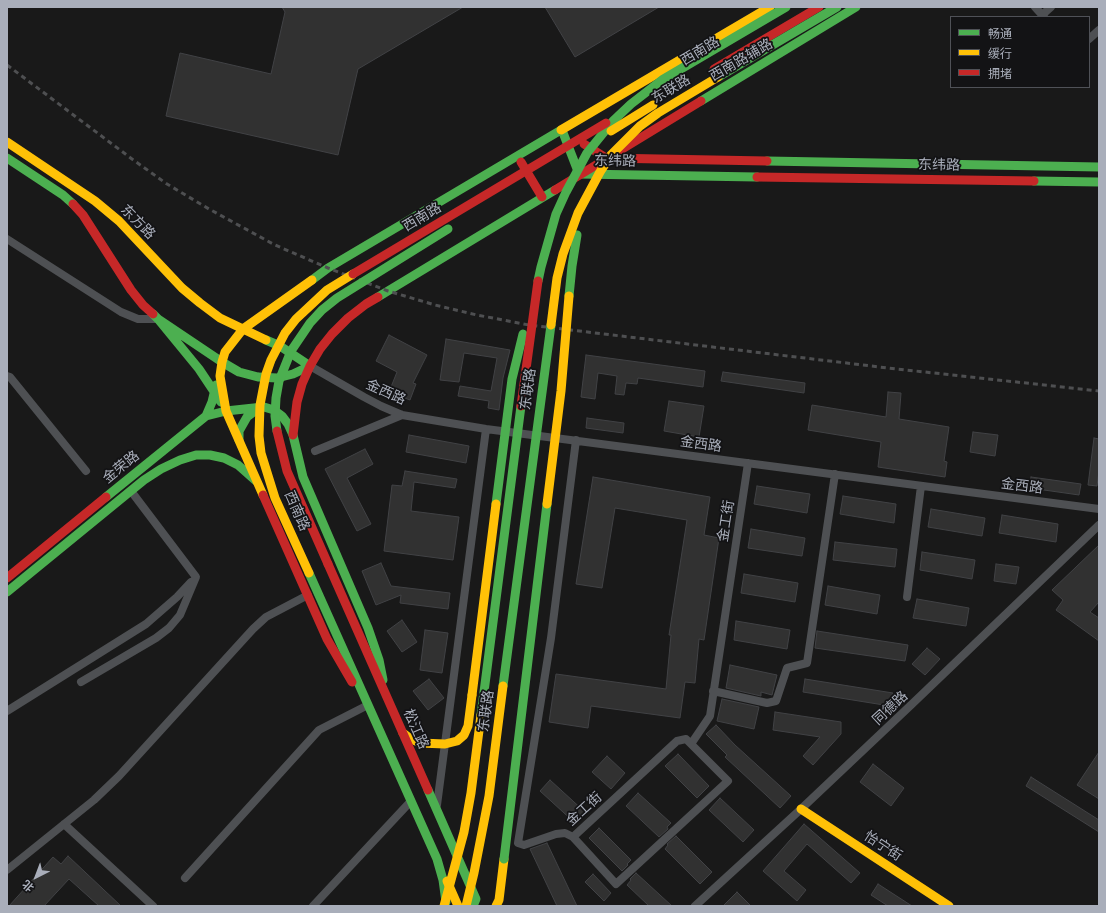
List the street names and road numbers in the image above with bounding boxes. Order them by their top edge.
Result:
street label: 西南路 [678,33,722,69]
street label: 西南路辅路 [706,35,776,85]
street label: 东联路 [649,71,693,107]
street label: 东纬路 [594,152,636,170]
street label: 东纬路 [918,156,960,174]
street label: 西南路 [400,199,444,235]
street label: 东方路 [117,201,159,243]
street label: 东联路 [517,367,539,411]
street label: 金西路 [363,376,409,408]
street label: 金西路 [679,433,723,455]
street label: 金荣路 [99,447,143,487]
street label: 金西路 [1000,475,1044,497]
street label: 西南路 [281,488,313,534]
street label: 金工街 [714,499,738,543]
street label: 同德路 [869,688,911,728]
street label: 东联路 [475,689,497,733]
street label: 松江路 [400,706,432,752]
street label: 金工街 [563,789,605,829]
street label: 怡宁街 [861,828,905,864]

